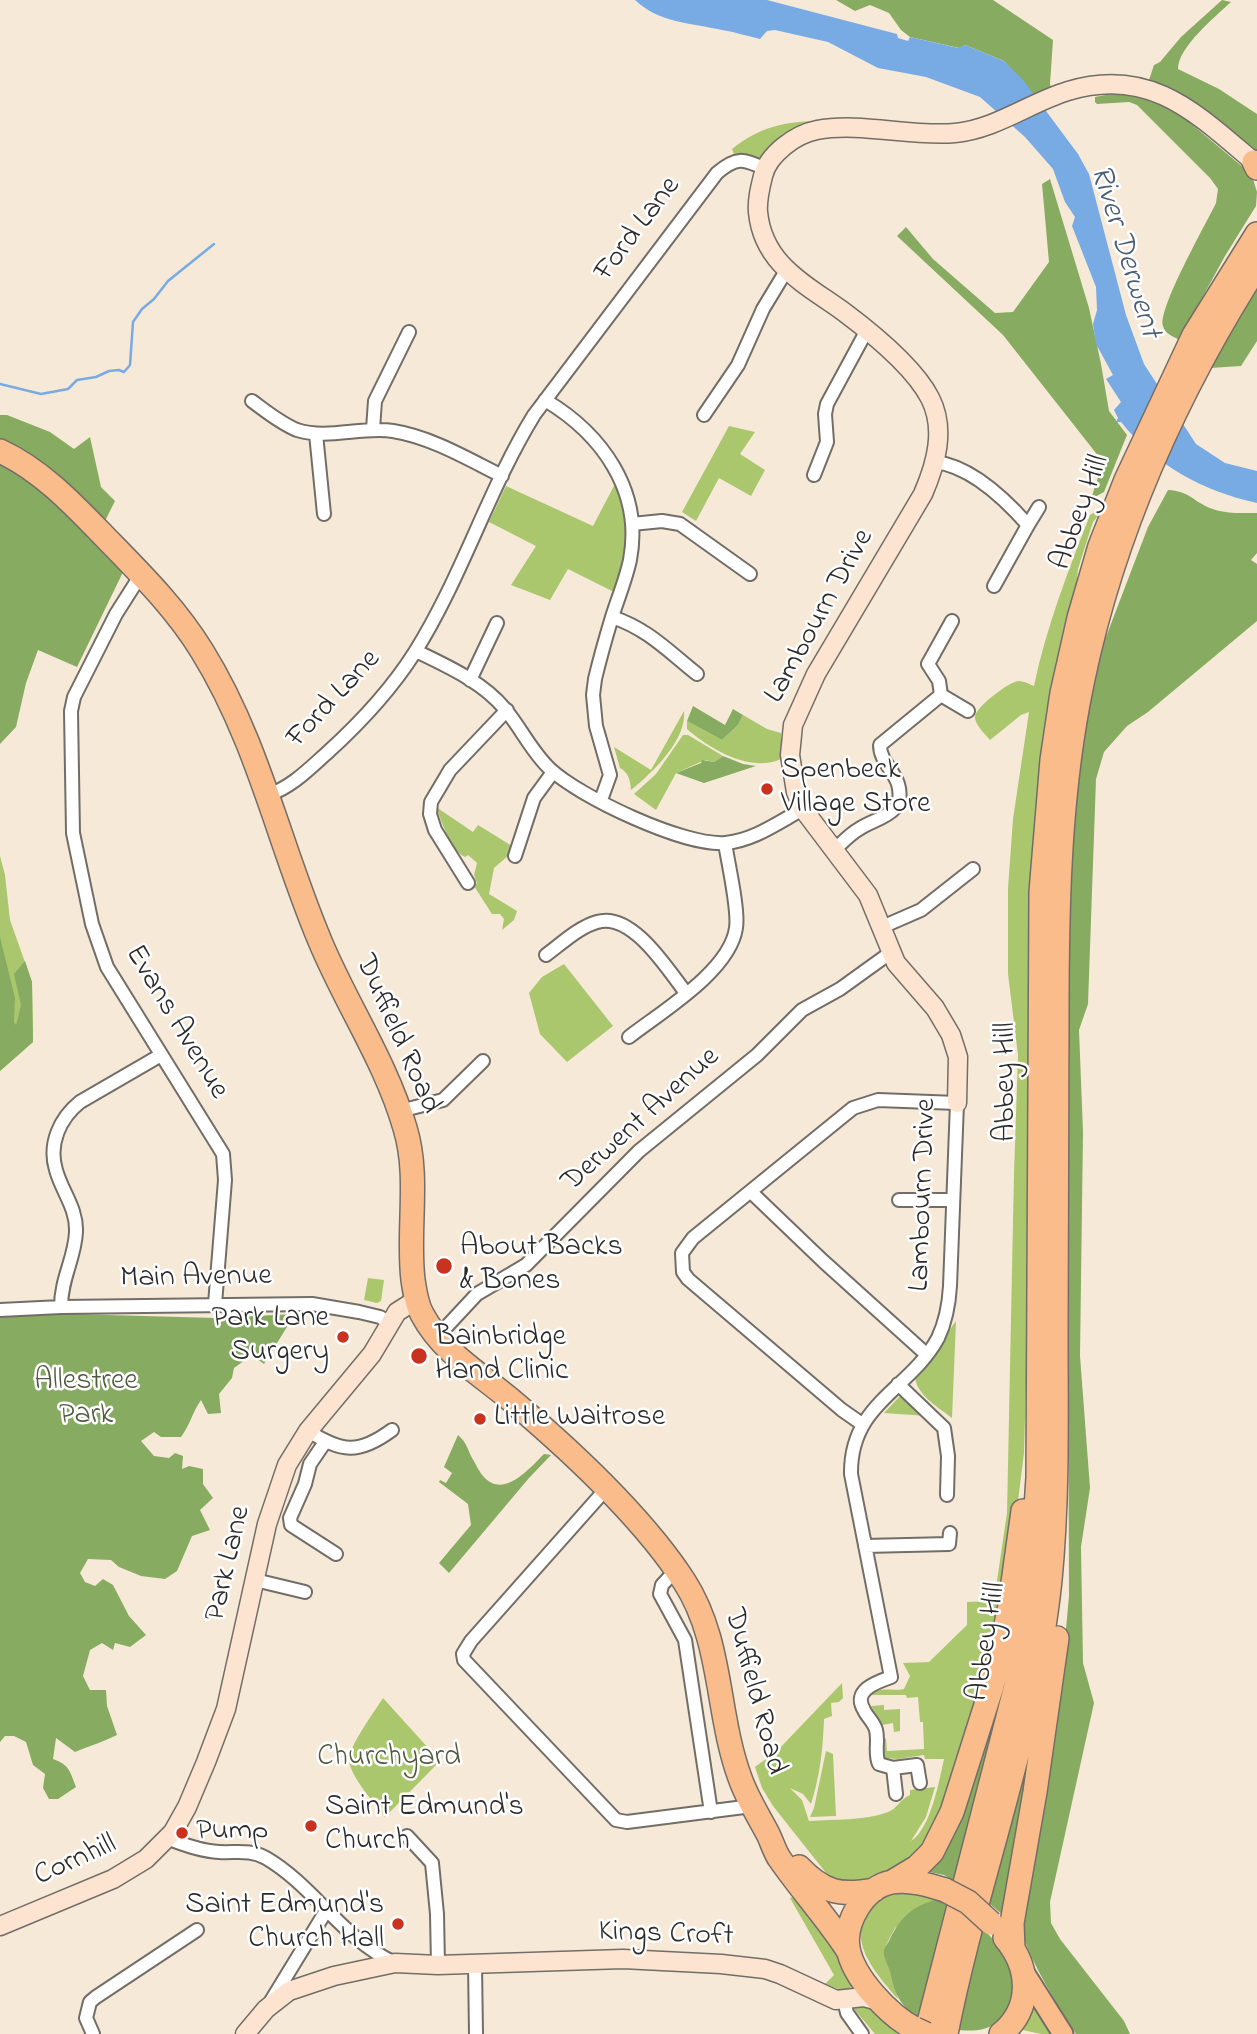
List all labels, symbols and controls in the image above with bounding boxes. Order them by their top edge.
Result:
water label: River Derwent [1079,161,1167,343]
street label: Ford Lane [588,171,690,289]
street label: Abbey Hill [1045,451,1119,575]
street label: Lambourn Drive [758,524,884,710]
street label: Ford Lane [280,643,390,757]
place label: Spenbeck Village Store [781,754,930,824]
marker: Spenbeck Village Store [759,781,775,797]
street label: Evans Avenue [115,939,235,1107]
street label: Duffield Road [345,950,447,1120]
street label: Abbey Hill [990,1022,1026,1142]
street label: Derwent Avenue [556,1041,728,1201]
street label: Lambourn Drive [904,1098,946,1292]
place label: About Backs & Bones [460,1231,623,1302]
marker: About Backs & Bones [434,1256,454,1276]
street label: Main Avenue [120,1260,272,1298]
place label: Park Lane Surgery [212,1302,329,1372]
place label: Bainbridge Hand Clinic [435,1321,568,1392]
marker: Park Lane Surgery [335,1329,351,1345]
marker: Bainbridge Hand Clinic [409,1346,429,1366]
park label: Allestree Park [34,1365,138,1436]
place label: Little Waitrose [494,1401,665,1437]
marker: Little Waitrose [472,1411,488,1427]
street label: Park Lane [199,1503,261,1625]
street label: Abbey Hill [962,1580,1016,1704]
street label: Duffield Road [714,1605,792,1779]
park label: Churchyard [317,1741,461,1777]
place label: Saint Edmund's Church [325,1791,524,1862]
place label: Pump [196,1815,268,1851]
marker: Saint Edmund's Church [303,1818,319,1834]
marker: Pump [174,1825,190,1841]
street label: Cornhill [29,1828,123,1896]
place label: Saint Edmund's Church Hall [185,1889,384,1960]
marker: Saint Edmund's Church Hall [390,1916,406,1932]
street label: Kings Croft [598,1916,734,1956]

